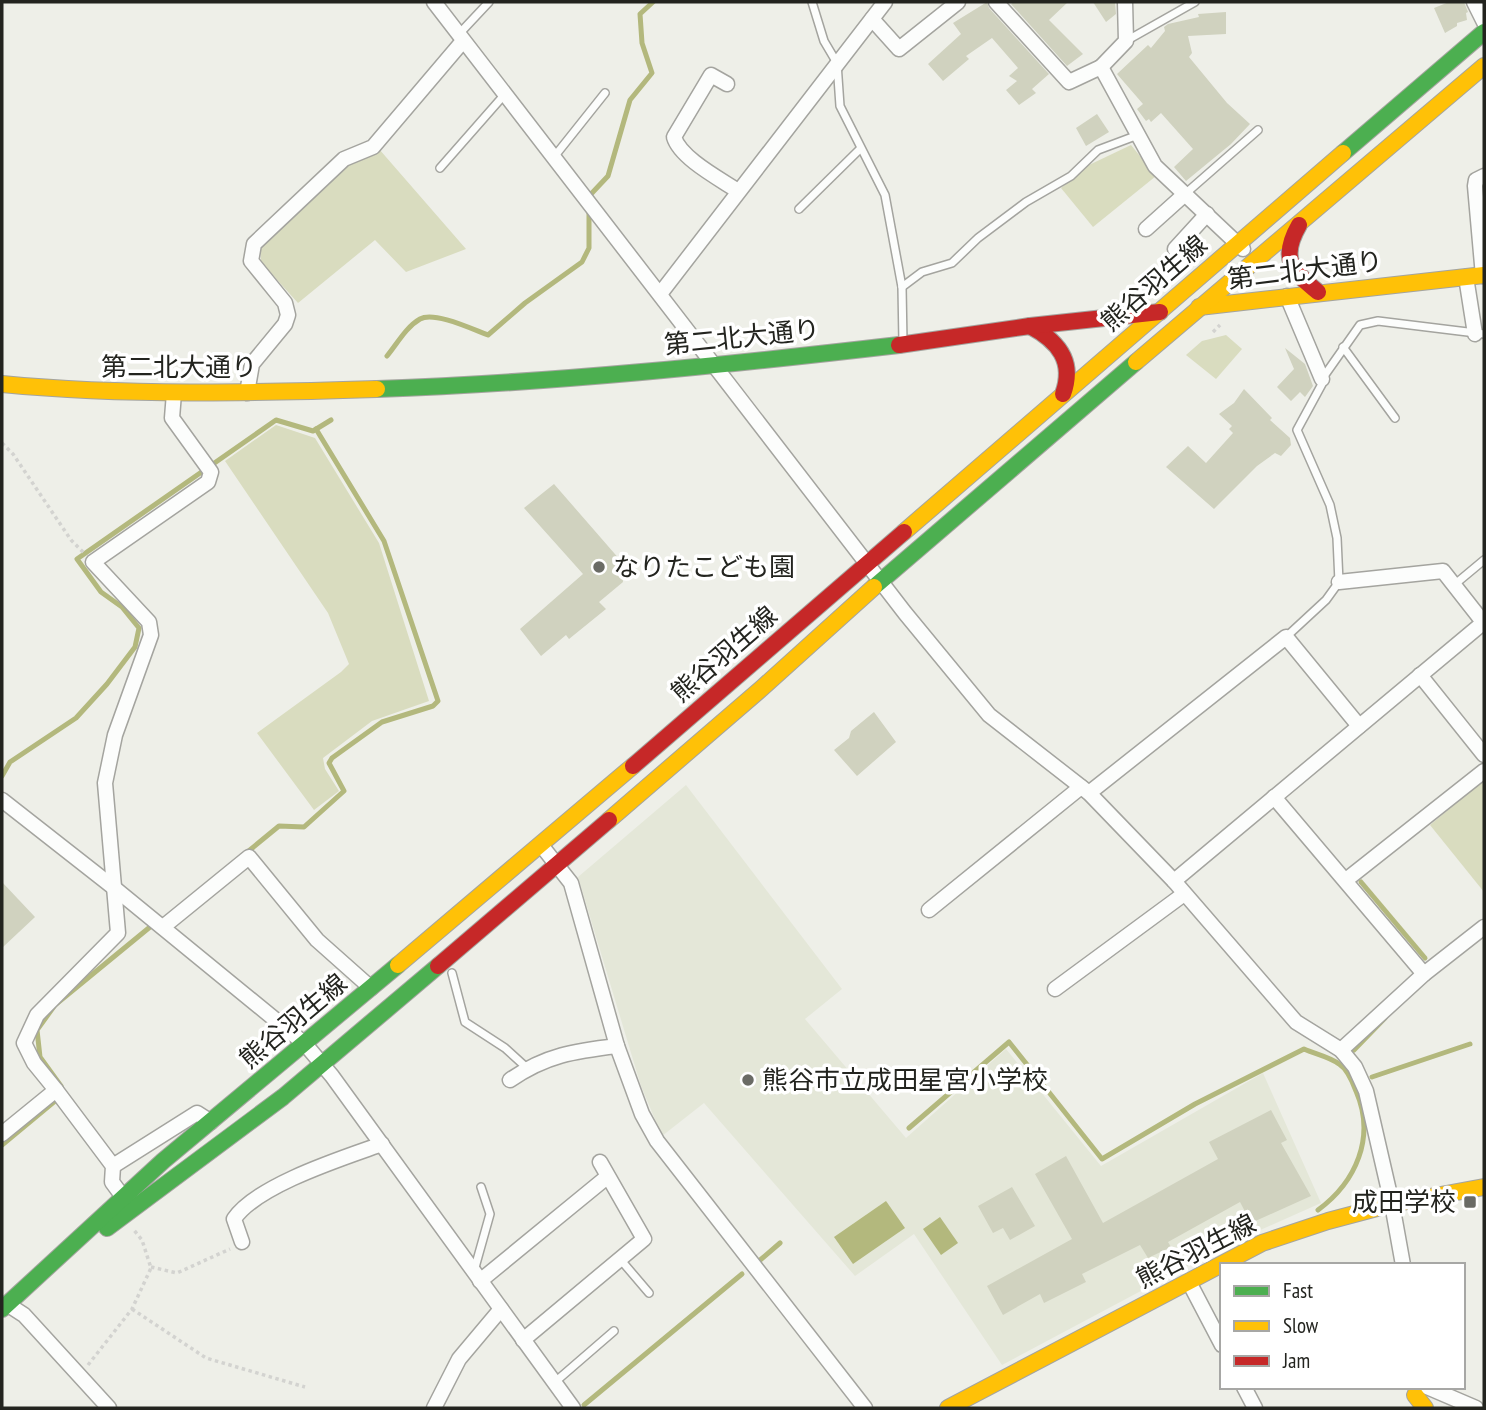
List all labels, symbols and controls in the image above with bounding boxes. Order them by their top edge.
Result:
street label: 熊谷羽生線 [1094,228,1214,338]
street label: 第二北大通り [1226,244,1384,295]
street label: 第二北大通り [663,312,821,361]
street label: 第二北大通り [101,350,257,383]
place label: なりたこども園 [613,550,795,583]
marker: なりたこども園 [591,559,607,575]
street label: 熊谷羽生線 [664,599,784,709]
street label: 熊谷羽生線 [232,966,353,1075]
place label: 熊谷市立成田星宮小学校 [762,1063,1048,1096]
marker: 熊谷市立成田星宮小学校 [740,1072,756,1088]
place label: 成田学校 [1352,1185,1456,1218]
marker: 成田学校 [1462,1194,1478,1210]
street label: 熊谷羽生線 [1130,1206,1261,1295]
legend [1220,1263,1465,1389]
text: Fast [1283,1277,1313,1304]
text: Slow [1283,1312,1319,1339]
text: Jam [1282,1347,1310,1374]

